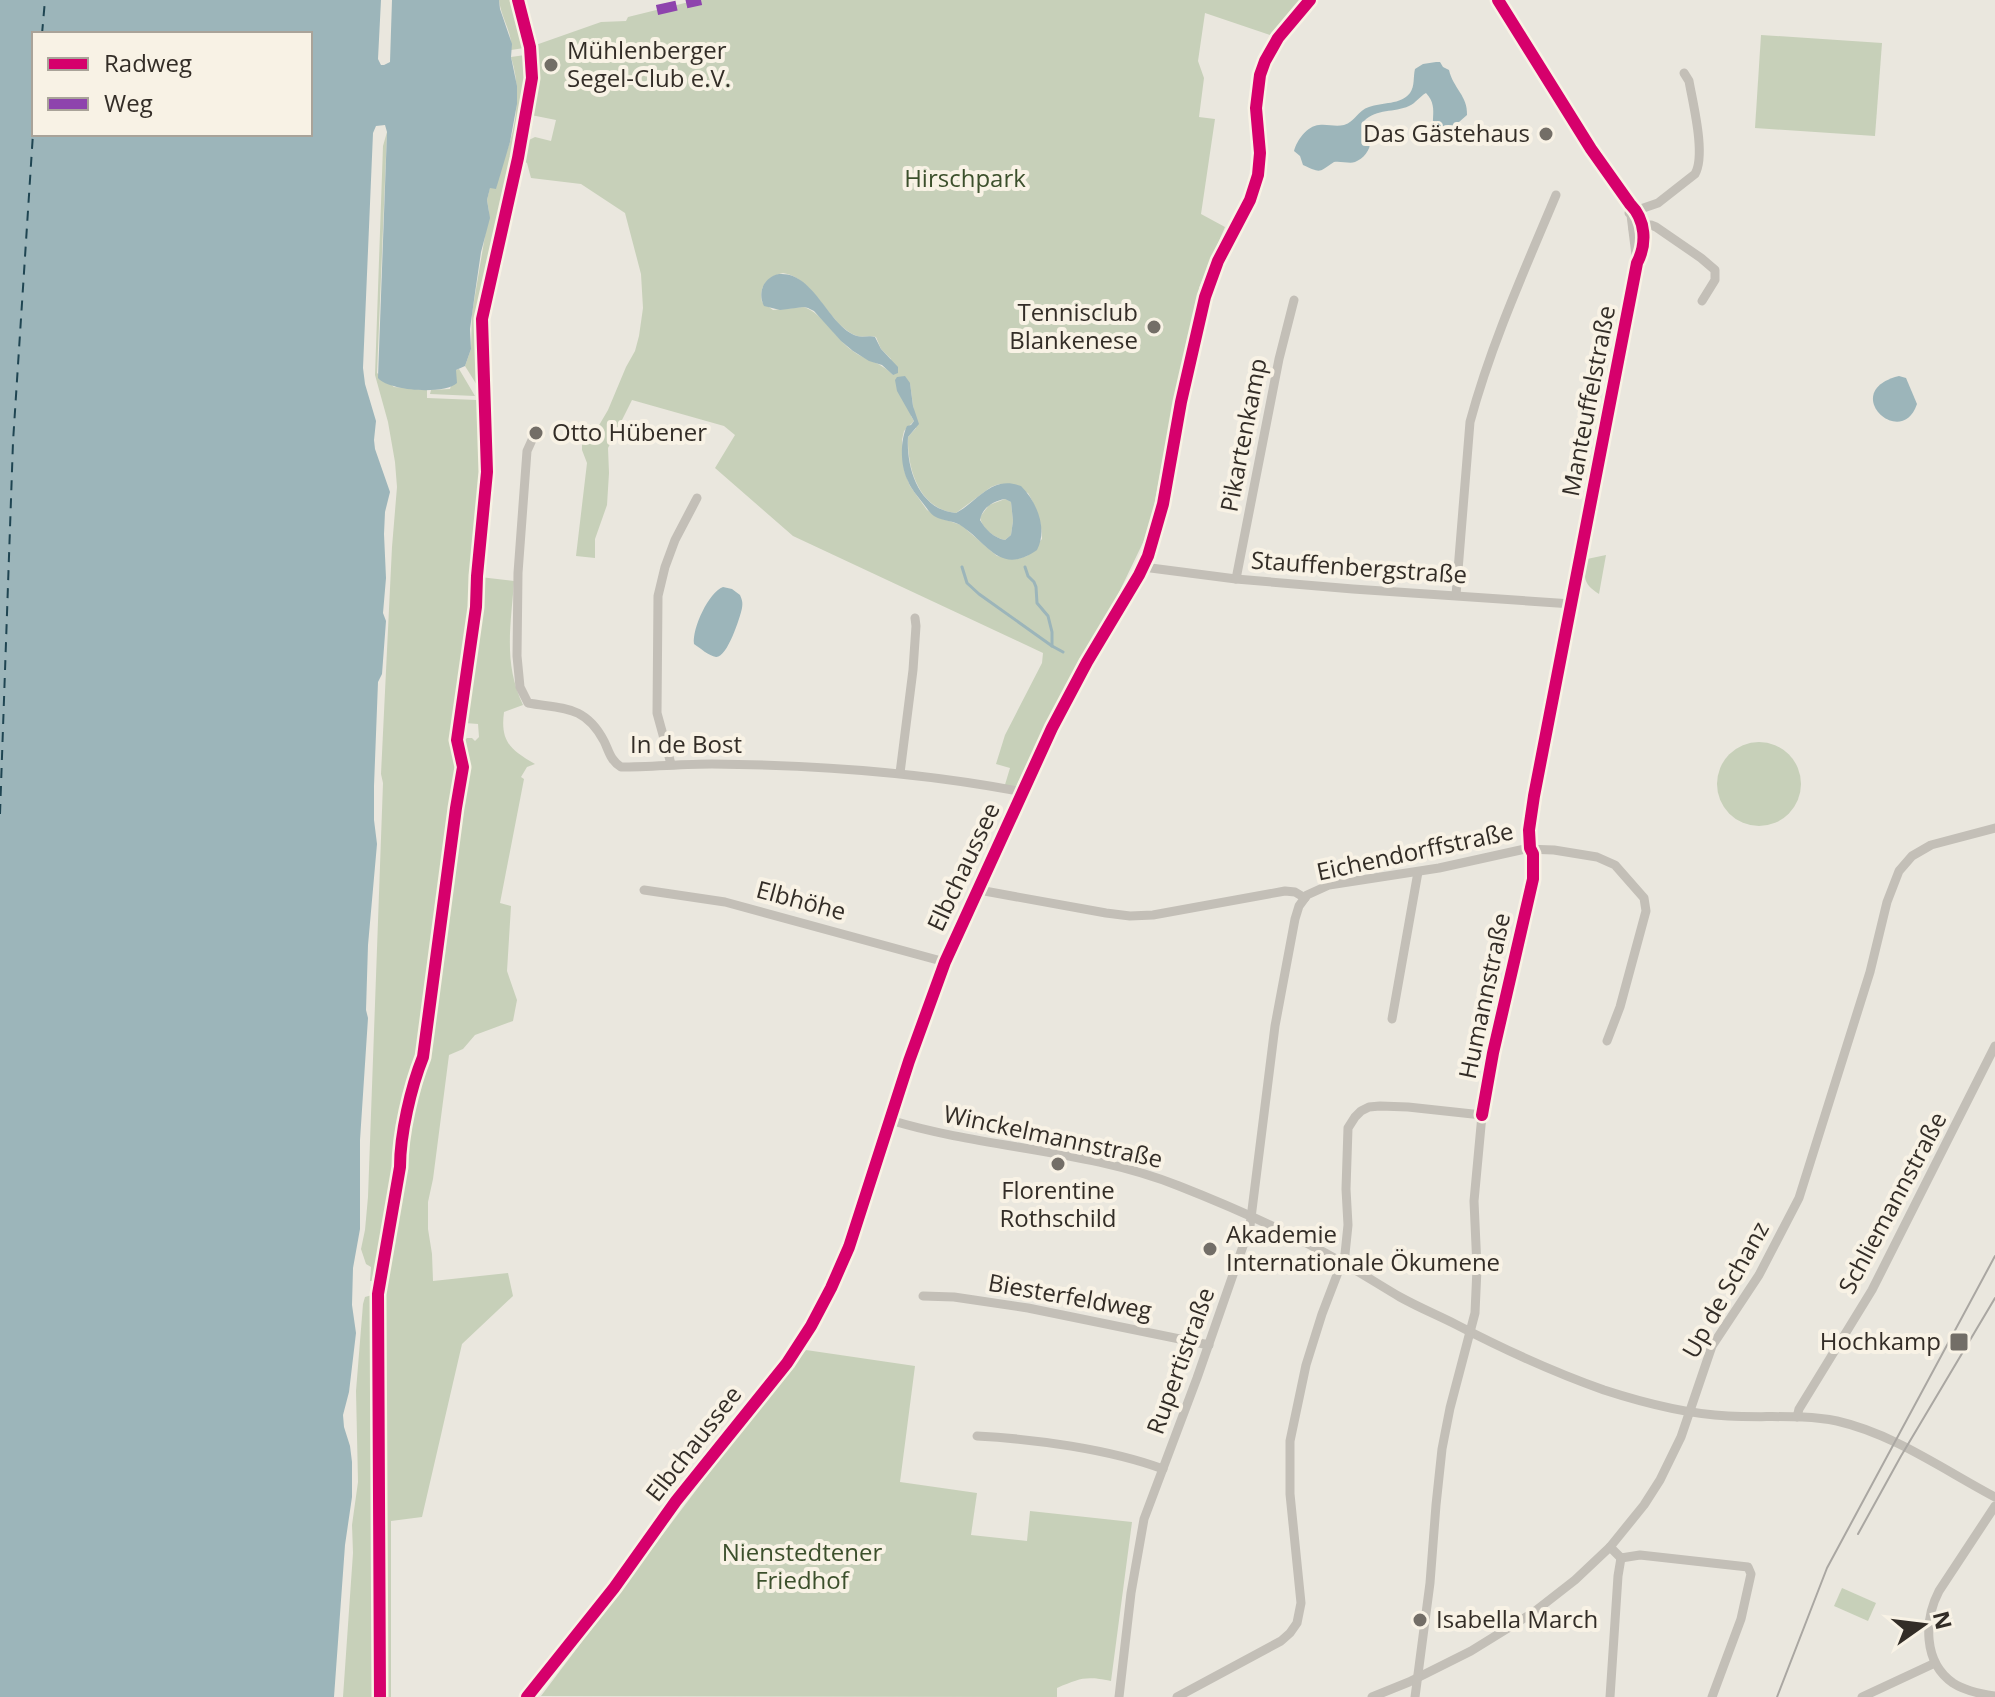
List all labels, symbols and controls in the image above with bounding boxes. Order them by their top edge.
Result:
legend [32,32,312,136]
place label: Mühlenberger Segel-Club e.V. [567,33,731,94]
text: Radweg [104,46,192,79]
marker: Mühlenberger Segel-Club e.V. [542,56,560,74]
text: Weg [104,86,153,119]
place label: Das Gästehaus [1363,116,1530,149]
marker: Das Gästehaus [1537,125,1555,143]
park label: Hirschpark [904,161,1026,194]
place label: Tennisclub Blankenese [1009,295,1138,356]
street label: Manteuffelstraße [1553,303,1622,499]
marker: Tennisclub Blankenese [1145,318,1163,336]
street label: Pikartenkamp [1211,355,1274,514]
place label: Otto Hübener [552,415,707,448]
marker: Otto Hübener [527,424,545,442]
street label: Stauffenbergstraße [1250,542,1468,591]
street label: In de Bost [630,727,742,760]
street label: Elbchaussee [918,797,1007,936]
street label: Eichendorffstraße [1313,814,1516,888]
street label: Elbhöhe [753,872,850,927]
street label: Humannstraße [1450,910,1517,1082]
street label: Winckelmannstraße [941,1096,1166,1175]
street label: Schliemannstraße [1830,1106,1954,1299]
marker: Florentine Rothschild [1049,1155,1067,1173]
place label: Florentine Rothschild [1000,1173,1116,1234]
street label: Up de Schanz [1674,1215,1776,1364]
place label: Akademie Internationale Ökumene [1226,1217,1500,1278]
marker: Akademie Internationale Ökumene [1201,1240,1219,1258]
street label: Biesterfeldweg [986,1265,1155,1326]
street label: Rupertistraße [1138,1283,1221,1438]
place label: Hochkamp [1820,1324,1941,1357]
marker: Hochkamp [1948,1331,1970,1353]
street label: Elbchaussee [637,1378,748,1508]
park label: Nienstedtener Friedhof [722,1535,882,1596]
north arrow [1883,1585,1963,1665]
place label: Isabella March [1436,1602,1598,1635]
text: N [1927,1608,1960,1632]
marker: Isabella March [1411,1611,1429,1629]

